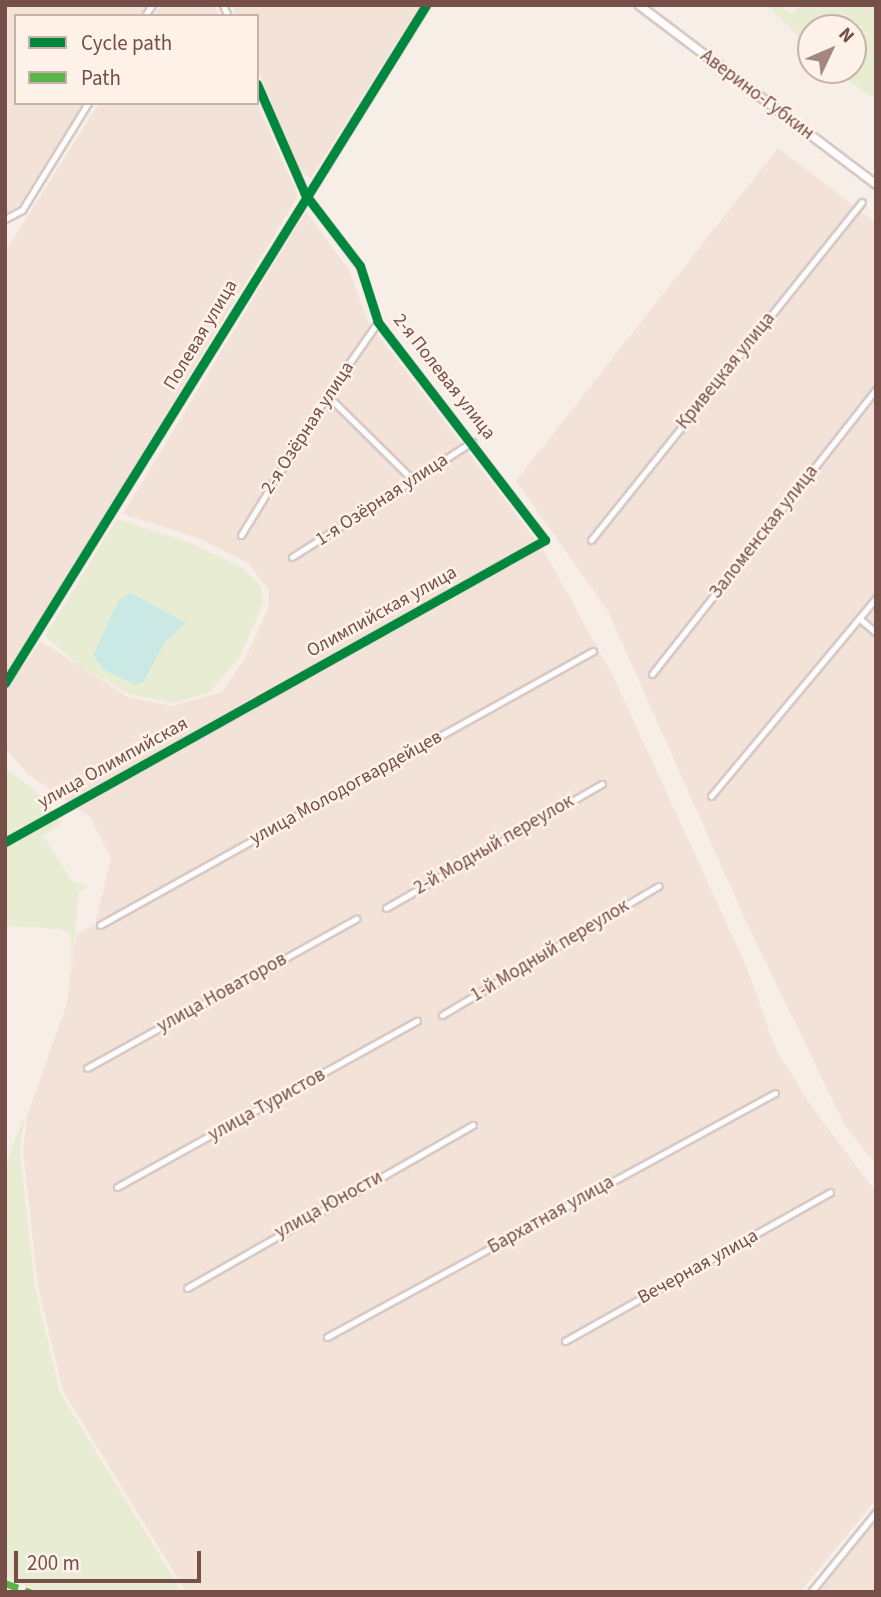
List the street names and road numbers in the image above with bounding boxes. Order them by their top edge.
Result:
street label: Аверино-Губкин [696,45,818,145]
street label: Полевая улица [159,276,243,394]
street label: Кривецкая улица [672,308,780,434]
street label: 2-я Полевая улица [388,310,500,444]
street label: 2-я Озёрная улица [257,357,359,499]
street label: 1-я Озёрная улица [311,449,453,551]
street label: Заломенская улица [705,461,823,603]
street label: Олимпийская улица [303,561,461,663]
street label: улица Олимпийская [34,712,192,814]
street label: улица Молодогвардейцев [246,726,446,850]
street label: 2-й Модный переулок [410,790,578,900]
street label: 1-й Модный переулок [467,895,633,1007]
street label: улица Новаторов [153,948,291,1038]
street label: улица Туристов [205,1063,329,1147]
street label: улица Юности [271,1166,387,1244]
street label: Бархатная улица [484,1171,618,1259]
street label: Вечерная улица [634,1225,762,1309]

